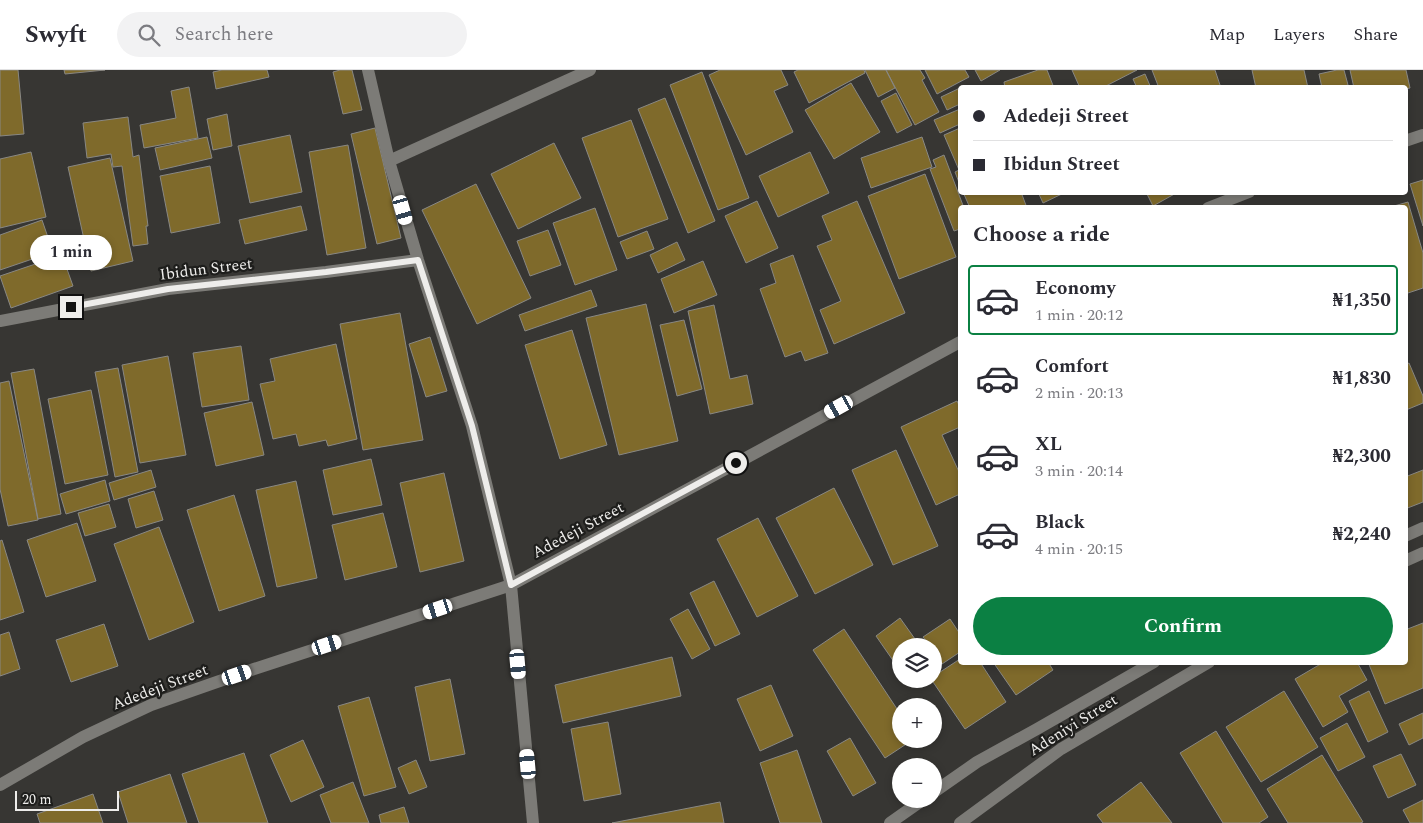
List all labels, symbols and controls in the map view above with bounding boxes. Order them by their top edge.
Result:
search box [117,12,467,57]
text: Swyft [25,17,87,53]
text: Search here [175,20,273,49]
icon: search [135,21,163,49]
text: Map [1209,21,1245,48]
text: Layers [1273,21,1325,48]
text: Share [1353,21,1398,48]
text: Adedeji Street [1003,102,1129,131]
text: Ibidun Street [1003,150,1120,179]
car [391,194,414,226]
text: Choose a ride [973,218,1110,251]
callout: 1 min [30,234,112,270]
text: 1 min [50,240,92,264]
street label: Ibidun Street [158,251,254,287]
text: Economy [1035,274,1116,303]
icon: car [975,278,1020,323]
text: ₦1,350 [1333,286,1391,315]
route end [60,296,82,318]
text: 1 min · 20:12 [1035,303,1123,327]
text: Comfort [1035,352,1109,381]
icon: car [975,356,1020,401]
text: ₦1,830 [1333,364,1391,393]
text: 2 min · 20:13 [1035,381,1123,405]
car [822,393,855,421]
text: XL [1035,430,1062,459]
icon: car [975,434,1020,479]
text: ₦2,300 [1333,442,1391,471]
route start [725,452,747,474]
text: 3 min · 20:14 [1035,459,1123,483]
street label: Adedeji Street [528,496,629,564]
text: Black [1035,508,1085,537]
icon: car [975,512,1020,557]
text: ₦2,240 [1333,520,1391,549]
text: 4 min · 20:15 [1035,537,1123,561]
car [421,597,454,621]
button: Confirm [973,597,1393,655]
car [310,633,343,657]
map controls [892,638,942,808]
button: layers [892,638,942,688]
car [509,648,526,680]
street label: Adedeji Street [109,658,212,716]
car [220,663,253,687]
street label: Adeniyi Street [1024,688,1123,762]
button: + [892,698,942,748]
car [519,748,536,780]
button: − [892,758,942,808]
scale bar [15,788,119,811]
text: 20 m [22,789,52,810]

